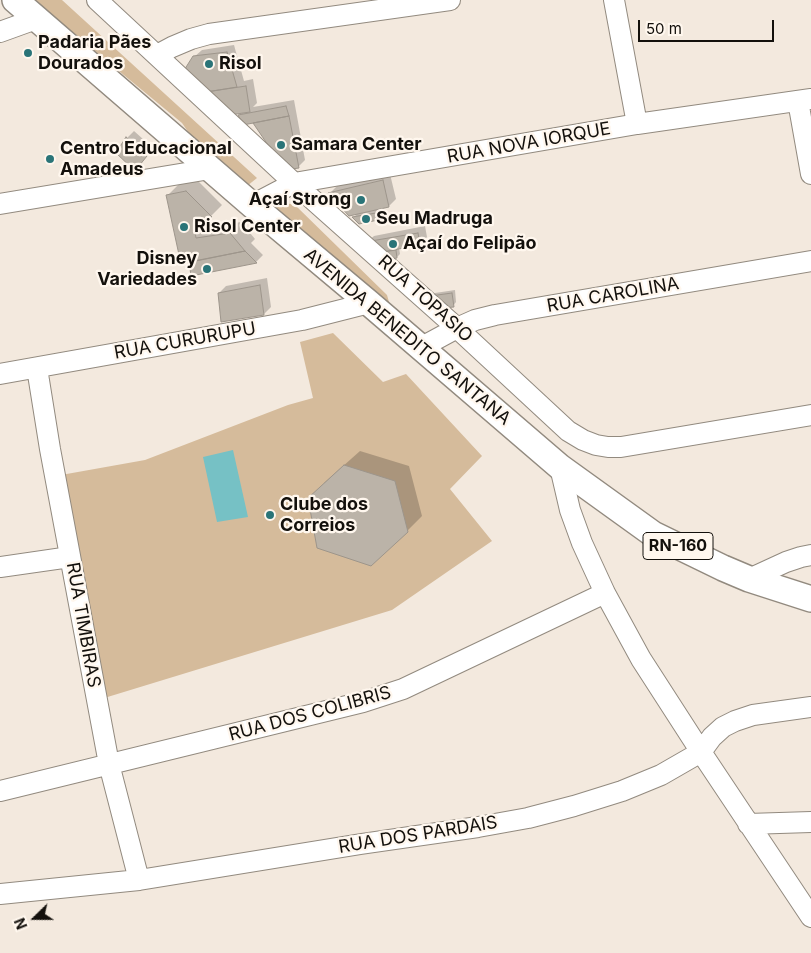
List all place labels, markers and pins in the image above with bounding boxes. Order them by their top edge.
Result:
place label: Padaria Pães Dourados [38,32,151,74]
marker: Padaria Pães Dourados [22,47,34,59]
place label: Risol [219,53,262,75]
marker: Risol [203,58,215,70]
place label: Samara Center [291,134,422,156]
place label: Centro Educacional Amadeus [60,138,232,180]
marker: Samara Center [275,139,287,151]
marker: Centro Educacional Amadeus [44,153,56,165]
place label: Açaí Strong [249,189,351,211]
marker: Açaí Strong [355,194,367,206]
place label: Seu Madruga [376,208,493,230]
marker: Seu Madruga [360,213,372,225]
place label: Risol Center [194,216,301,238]
marker: Risol Center [178,221,190,233]
place label: Açaí do Felipão [403,233,537,255]
marker: Açaí do Felipão [387,238,399,250]
place label: Disney Variedades [97,248,197,290]
marker: Disney Variedades [201,263,213,275]
place label: Clube dos Correios [280,494,368,536]
marker: Clube dos Correios [264,509,276,521]

